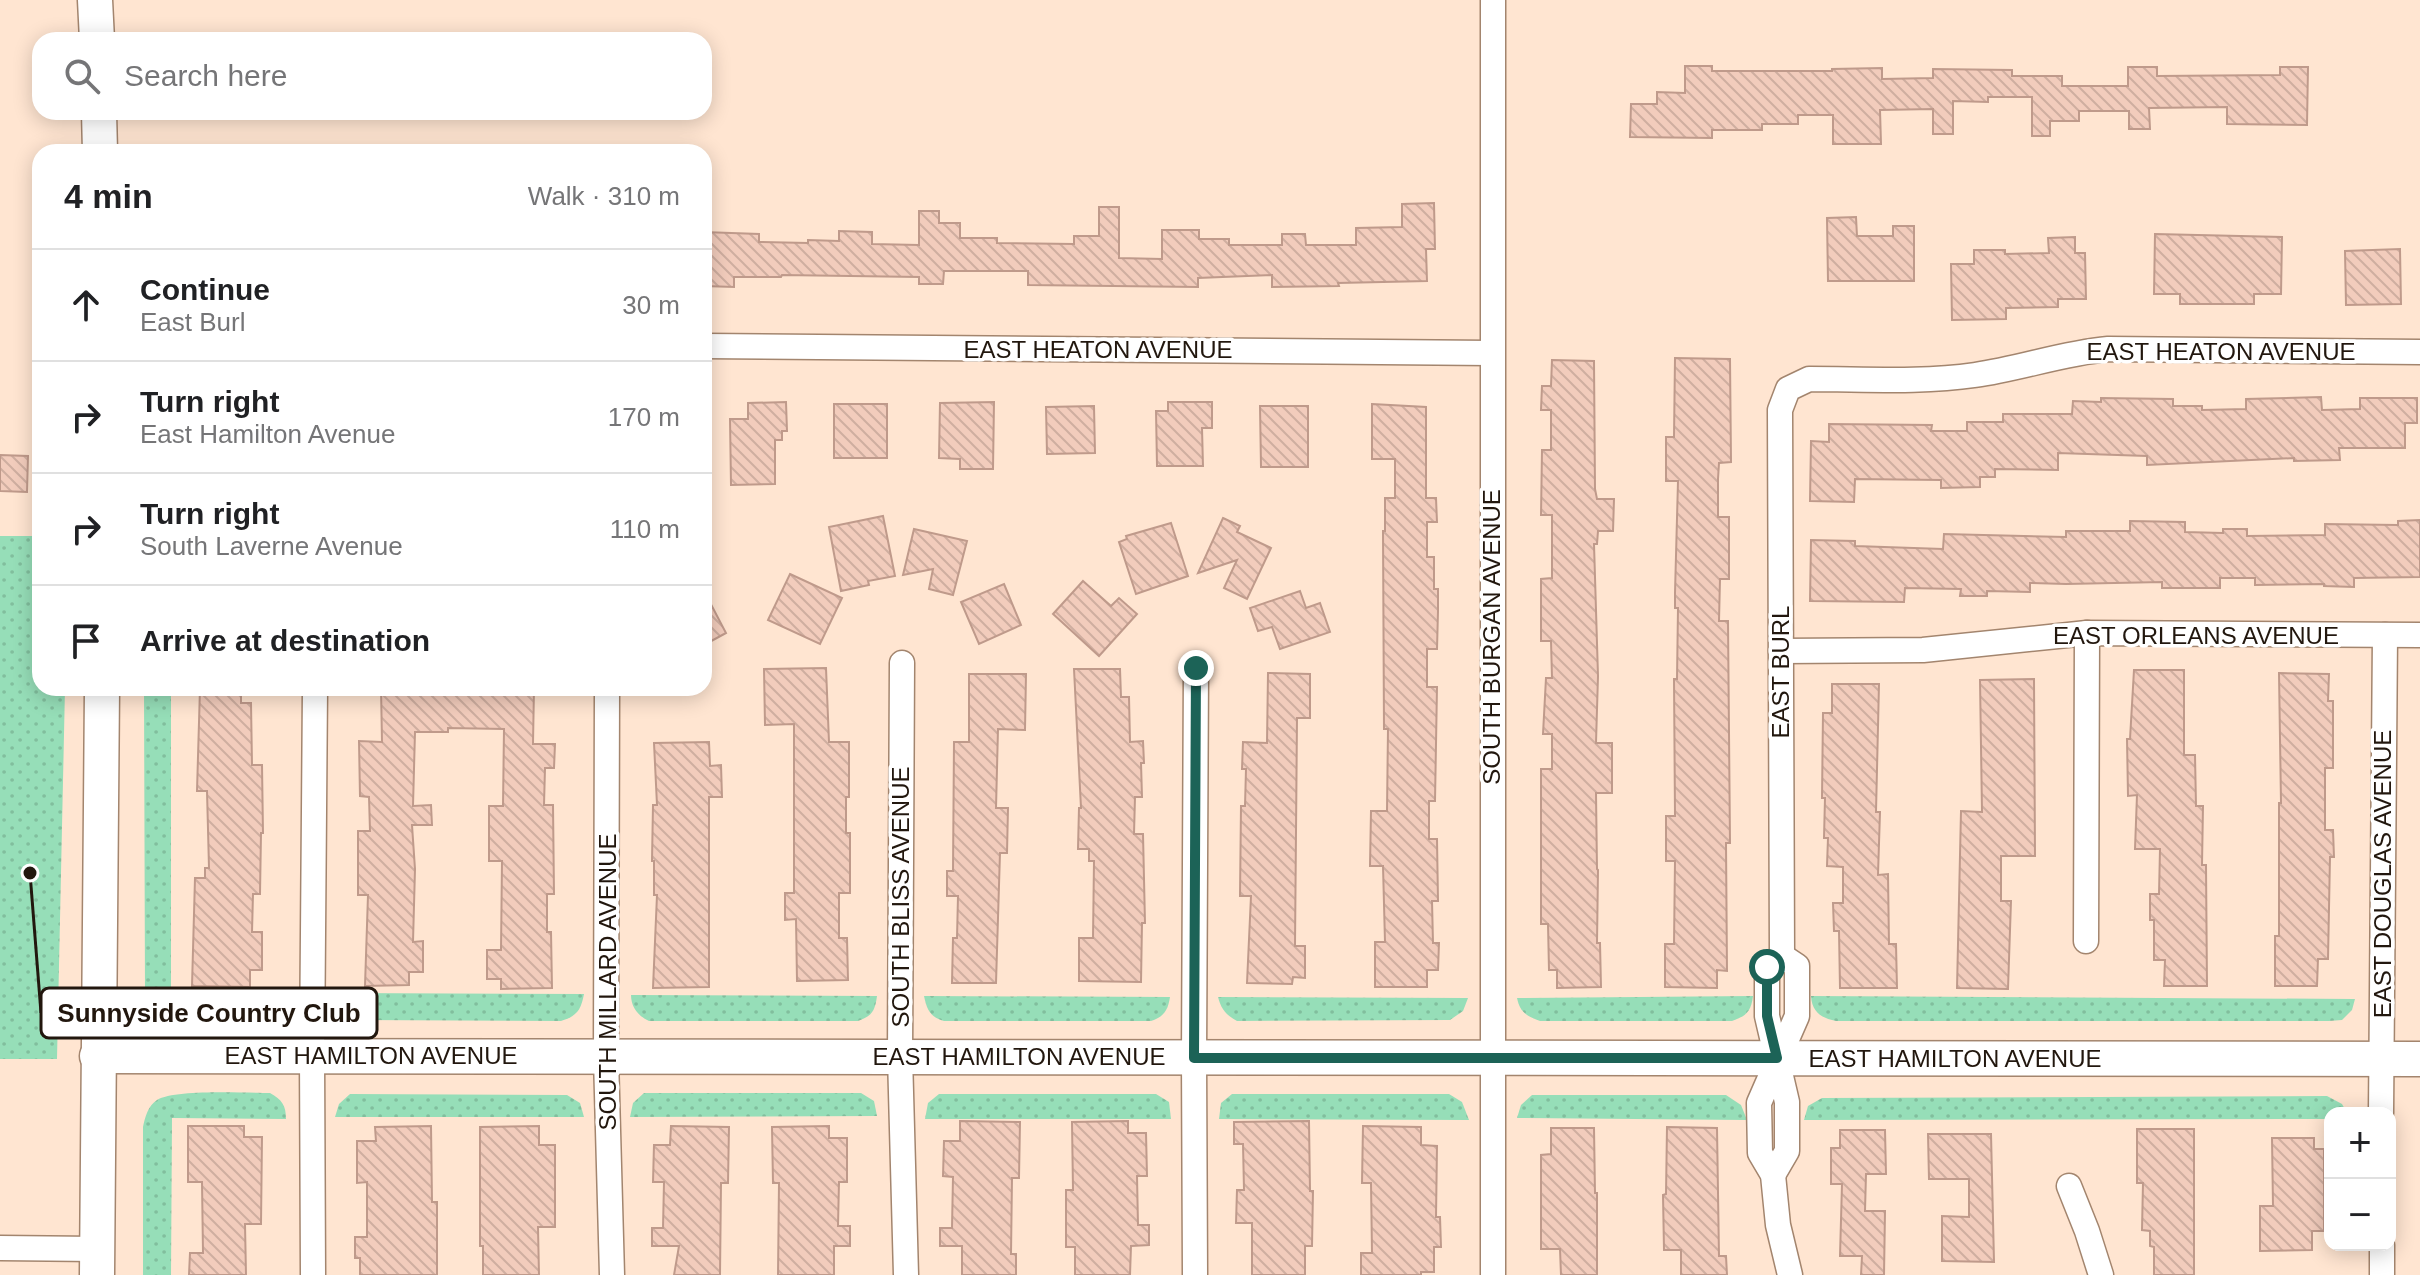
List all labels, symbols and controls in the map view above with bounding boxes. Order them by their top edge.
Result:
search box [32,32,712,120]
icon: search [60,54,104,98]
text: Search here [124,59,287,92]
text: 4 min [64,177,153,215]
text: Walk · 310 m [528,181,680,211]
text: Continue [140,273,270,306]
icon: ahead [64,283,108,327]
text: 30 m [622,290,680,320]
text: East Burl [140,307,246,337]
street label: EAST HEATON AVENUE [964,336,1232,363]
street label: EAST HEATON AVENUE [2087,338,2355,365]
text: Turn right [140,385,279,418]
icon: right [64,395,108,439]
text: 170 m [608,402,680,432]
text: East Hamilton Avenue [140,419,395,449]
street label: SOUTH BURGAN AVENUE [1478,489,1505,785]
text: Turn right [140,497,279,530]
icon: right [64,507,108,551]
text: 110 m [610,514,680,544]
text: South Laverne Avenue [140,531,403,561]
street label: EAST BURL [1767,606,1794,738]
icon: arrive [64,619,108,663]
street label: EAST ORLEANS AVENUE [2053,622,2339,649]
text: Arrive at destination [140,624,430,657]
route end [1178,650,1214,686]
street label: EAST DOUGLAS AVENUE [2369,730,2396,1018]
street label: SOUTH BLISS AVENUE [887,767,914,1027]
street label: SOUTH MILLARD AVENUE [594,834,621,1130]
route start [1749,949,1785,985]
callout: Sunnyside Country Club [41,988,377,1038]
text: Sunnyside Country Club [57,998,361,1028]
street label: EAST HAMILTON AVENUE [225,1042,517,1069]
street label: EAST HAMILTON AVENUE [873,1043,1165,1070]
street label: EAST HAMILTON AVENUE [1809,1045,2101,1072]
map controls [2324,1107,2396,1251]
button: + [2324,1107,2396,1179]
button: − [2324,1179,2396,1251]

